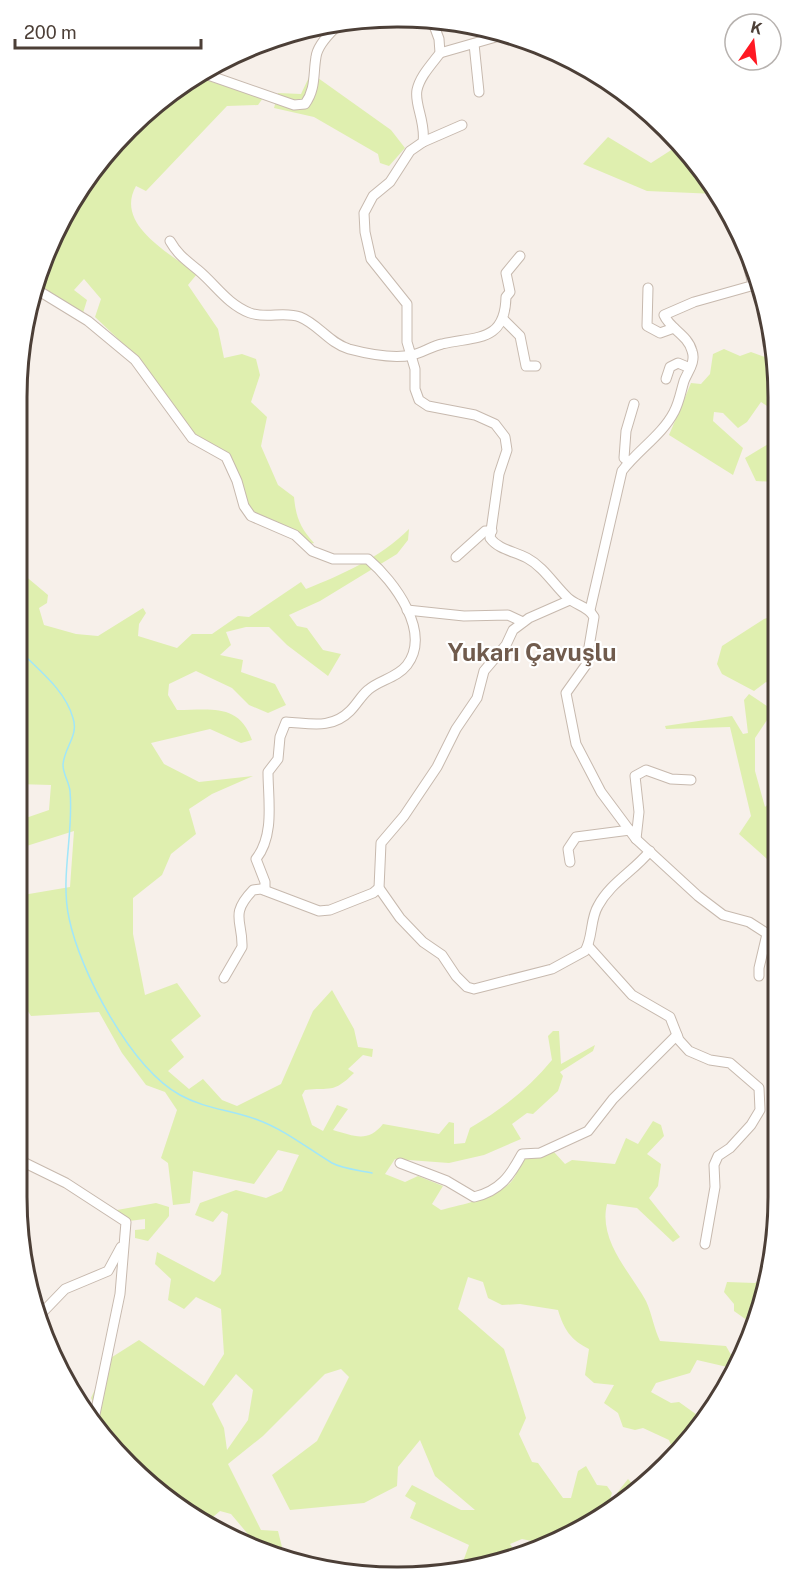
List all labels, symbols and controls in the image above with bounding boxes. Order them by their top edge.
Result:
scale bar [15,12,201,50]
north arrow [723,12,783,72]
text: K [749,17,765,39]
text: 200 m [24,22,77,43]
district label: Yukarı Çavuşlu [447,638,617,667]

